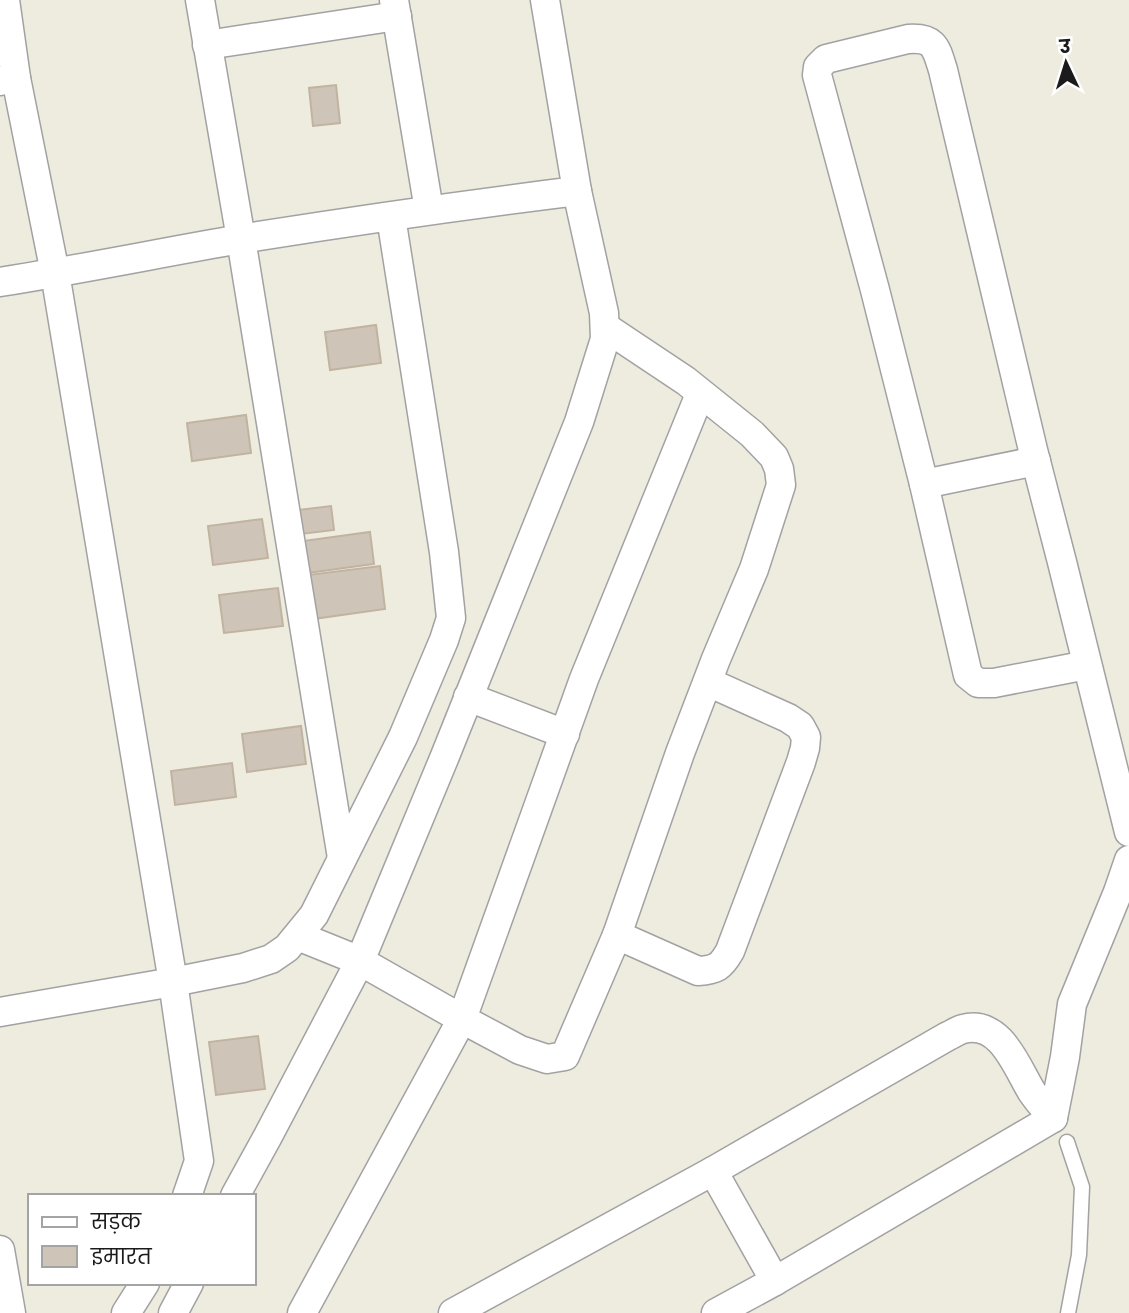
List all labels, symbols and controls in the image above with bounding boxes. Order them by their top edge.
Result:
north arrow [1031,28,1101,98]
text: उ [1058,33,1072,60]
legend [28,1194,256,1285]
text: सड़क [90,1207,142,1236]
text: इमारत [90,1242,153,1271]

